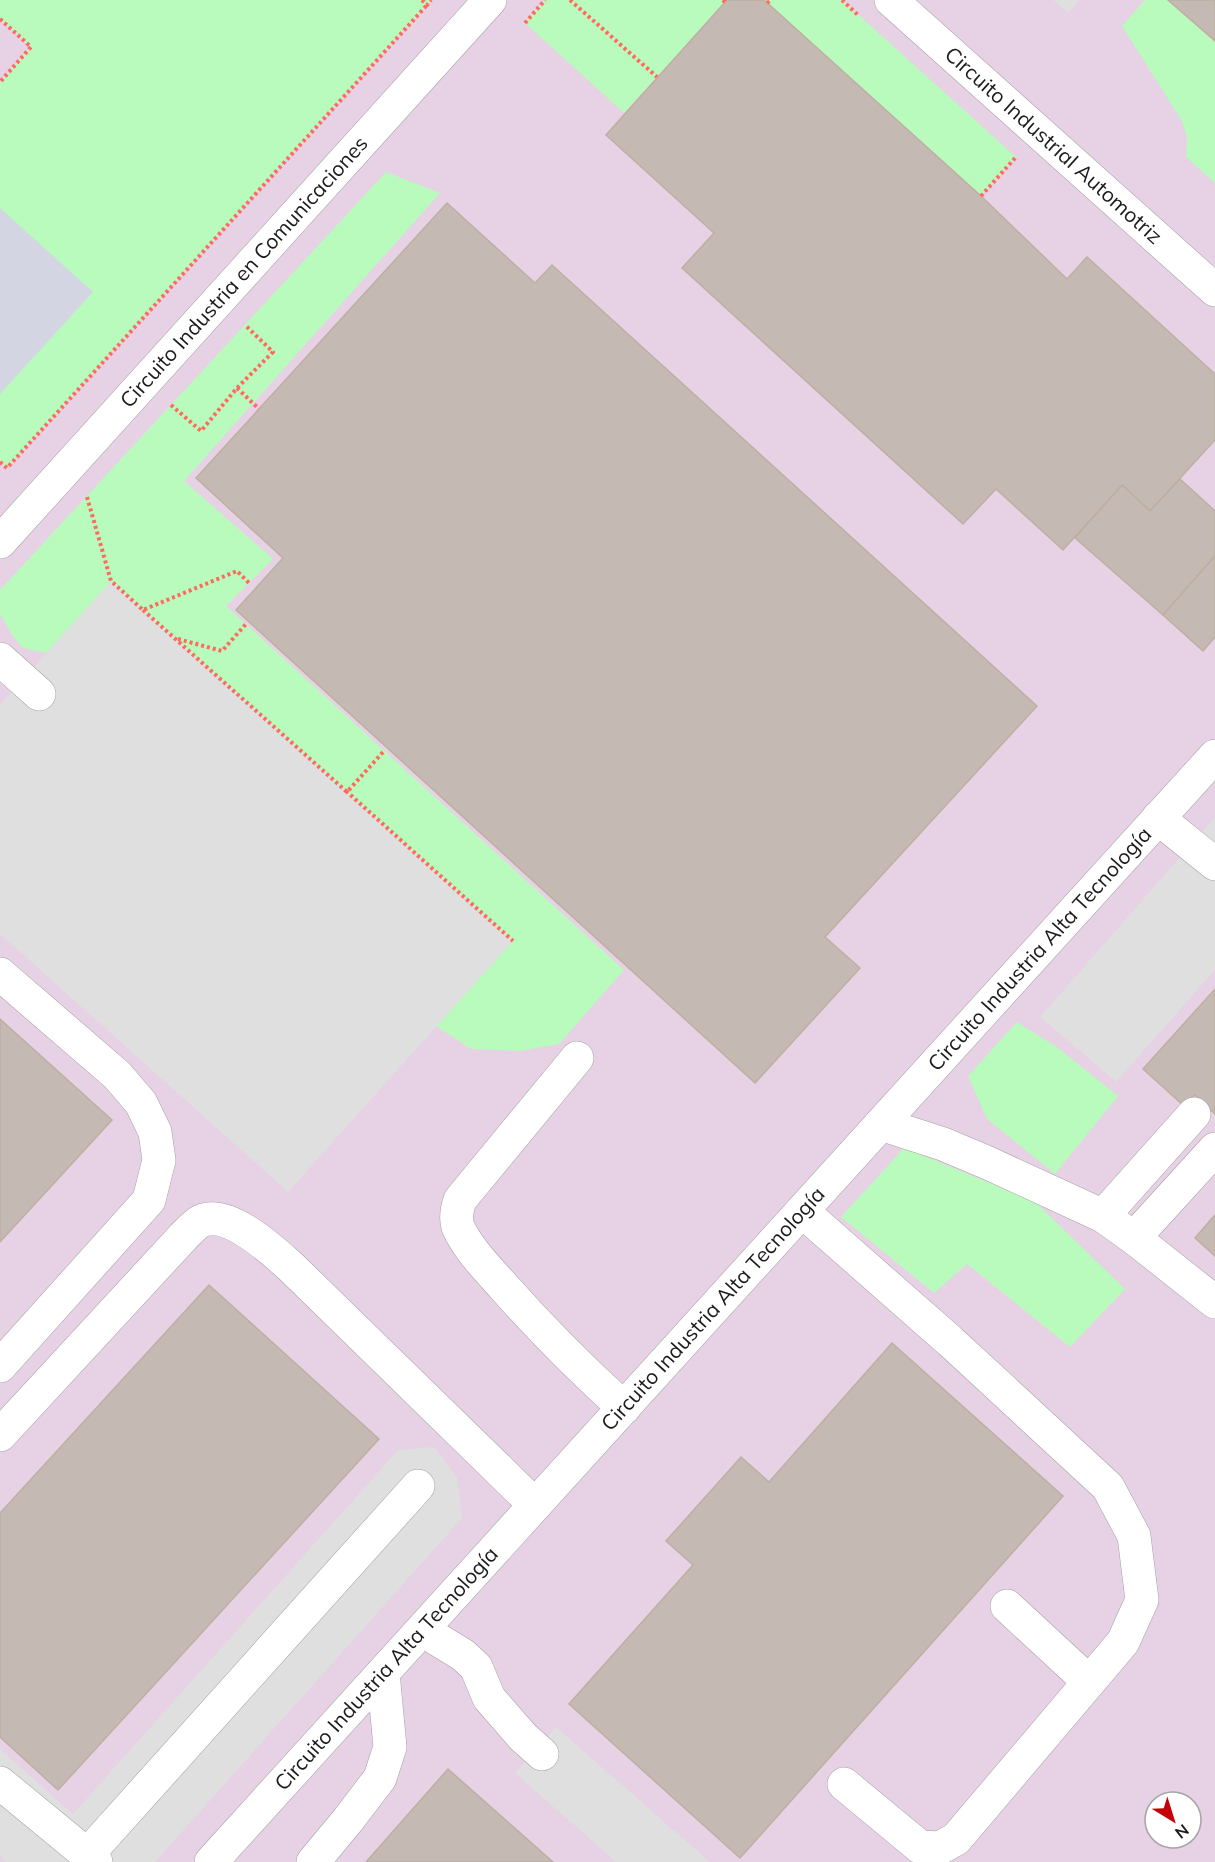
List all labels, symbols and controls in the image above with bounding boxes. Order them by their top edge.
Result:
street label: Circuito Industrial Automotriz [940,41,1168,249]
street label: Circuito Industria en Comunicaciones [114,130,373,413]
street label: Circuito Industria Alta Tecnología [922,821,1156,1076]
street label: Circuito Industria Alta Tecnología [595,1181,830,1436]
street label: Circuito Industria Alta Tecnología [268,1541,503,1795]
north arrow [1143,1790,1203,1850]
text: N [1171,1820,1193,1843]

